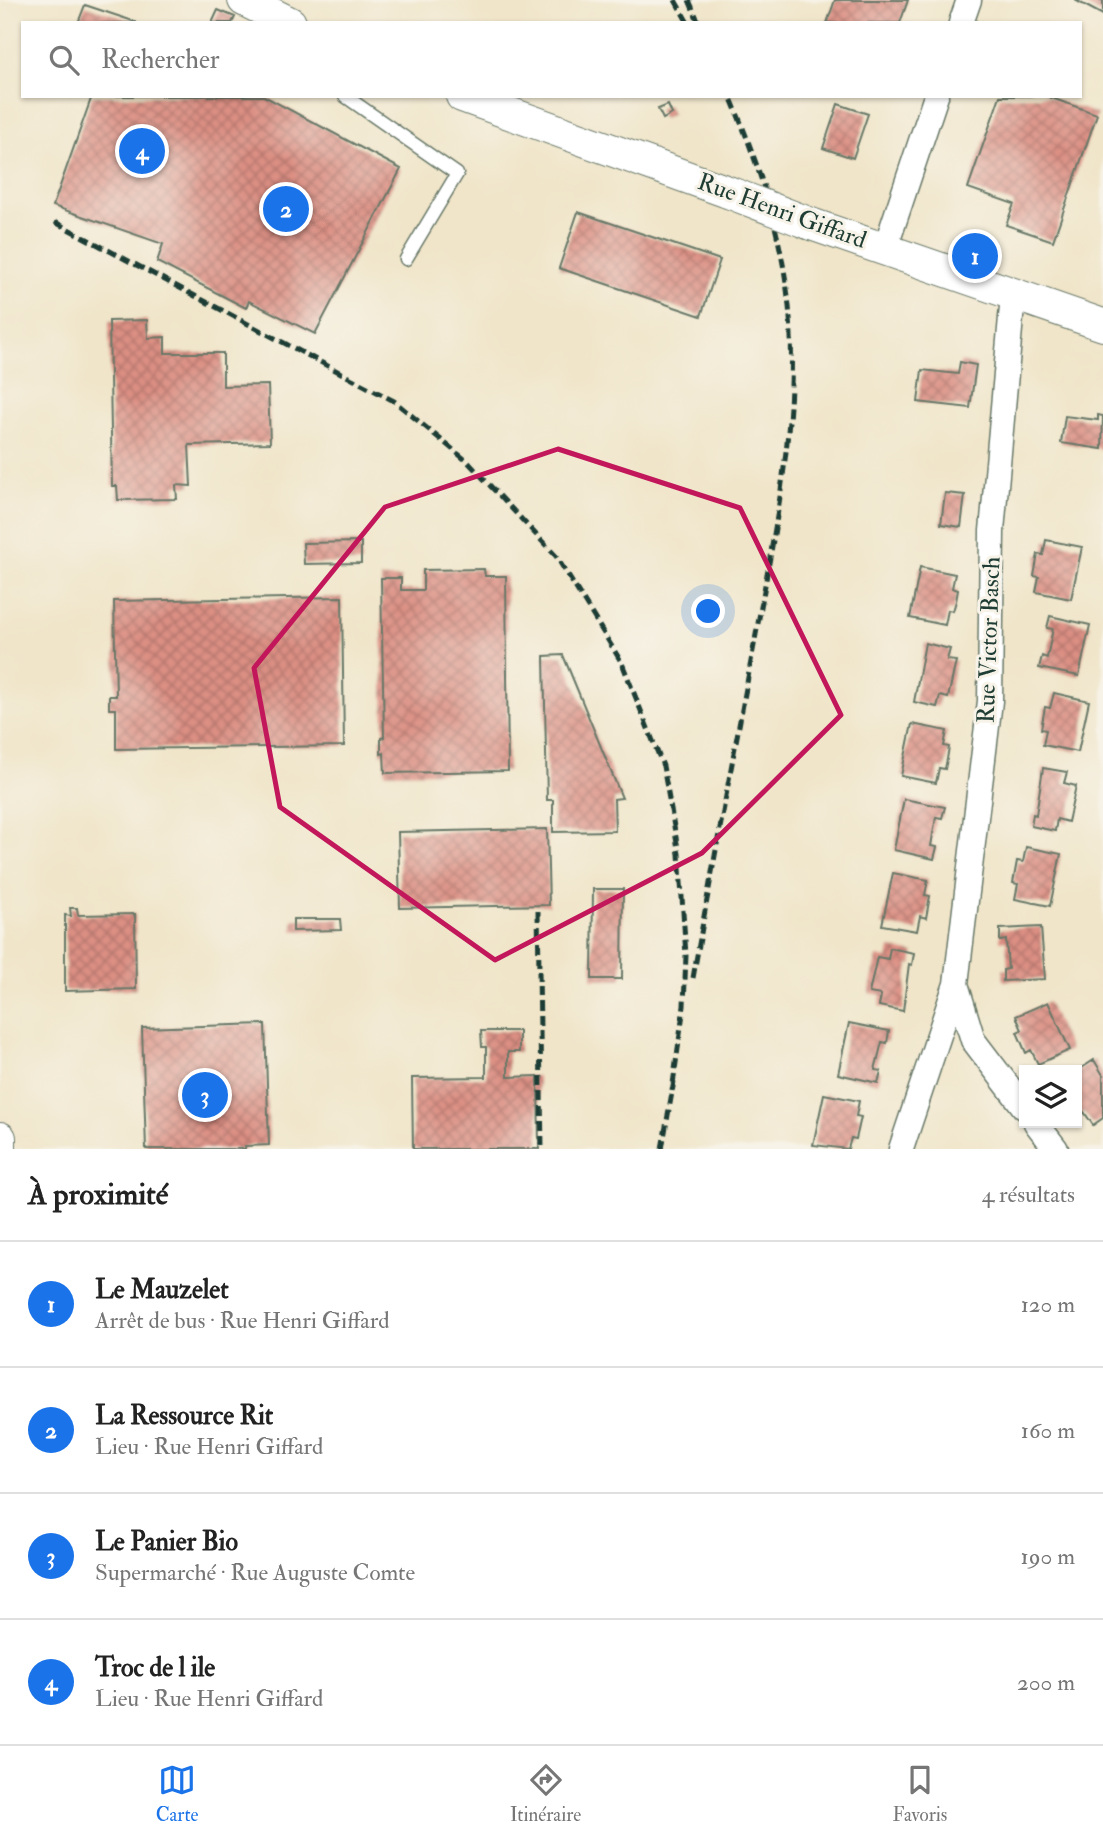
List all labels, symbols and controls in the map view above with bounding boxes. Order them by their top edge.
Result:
search box [21,21,1082,98]
icon: search [45,41,83,79]
text: Rechercher [101,44,220,76]
pin: 4 [119,125,165,177]
street label: Rue Henri Giffard [693,166,871,256]
pin: 2 [263,183,309,235]
pin: 1 [952,230,998,282]
street label: Rue Victor Basch [971,556,1007,724]
your location [691,594,725,628]
map controls [1019,1065,1082,1128]
button: layers [1019,1065,1082,1128]
pin: 3 [182,1069,228,1121]
text: À proximité [28,1176,168,1213]
text: 4 résultats [982,1180,1075,1209]
text: Le Mauzelet [95,1274,229,1306]
text: 1 [47,1290,55,1319]
text: 120 m [1021,1290,1075,1319]
text: Arrêt de bus · Rue Henri Giffard [95,1306,390,1335]
text: La Ressource Rit [95,1400,273,1432]
text: 2 [45,1416,57,1445]
text: 160 m [1021,1416,1075,1445]
text: Lieu · Rue Henri Giffard [95,1432,323,1461]
text: Le Panier Bio [95,1526,238,1558]
text: 3 [47,1542,55,1571]
text: 190 m [1021,1542,1075,1571]
text: Supermarché · Rue Auguste Comte [95,1558,415,1587]
text: Troc de l ile [95,1652,215,1684]
text: 4 [45,1668,57,1697]
text: 200 m [1017,1668,1075,1697]
text: Lieu · Rue Henri Giffard [95,1684,323,1713]
tab: Carte [156,1761,199,1827]
tab: Itinéraire [510,1761,581,1827]
tab: Favoris [893,1761,947,1827]

